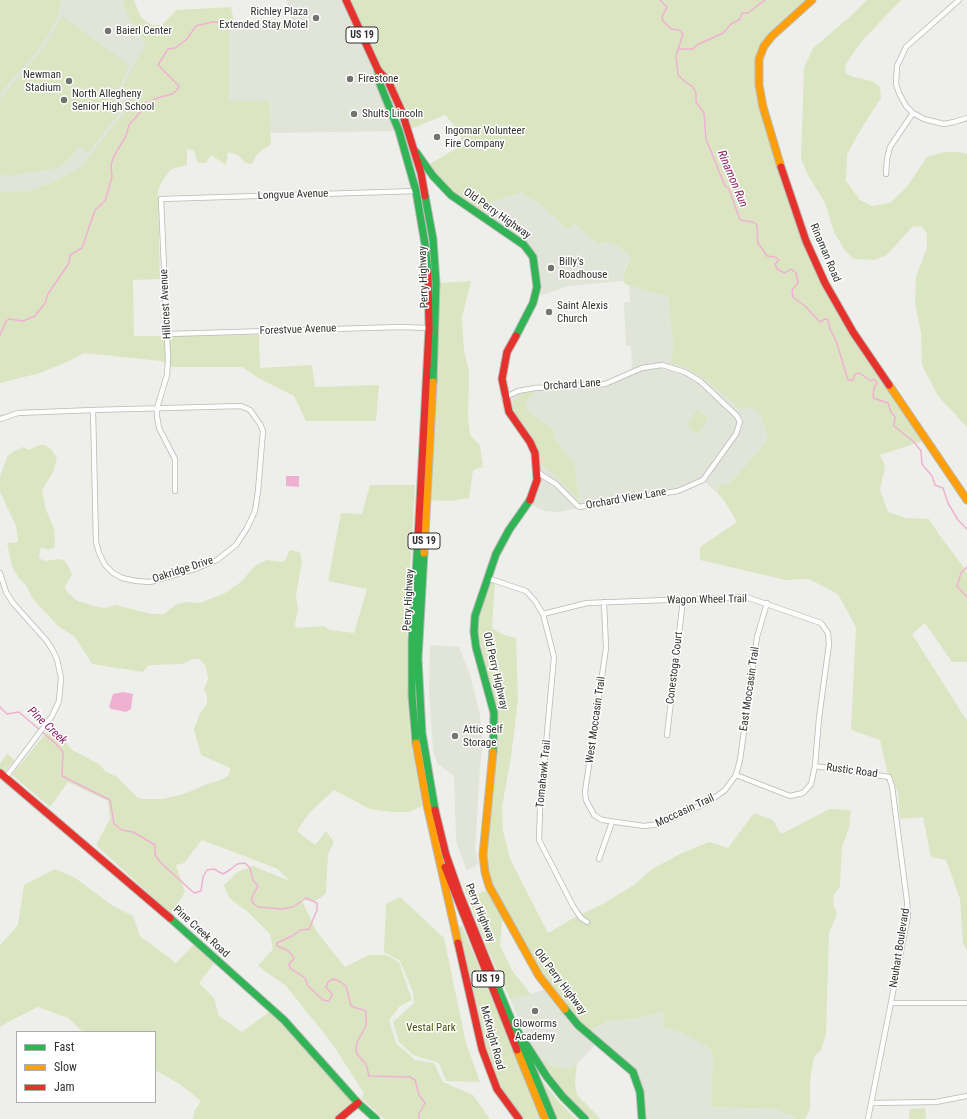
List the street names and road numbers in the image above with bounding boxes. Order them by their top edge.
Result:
road number: US 19 [346,27,378,43]
street label: Old Perry Highway [461,186,533,242]
street label: Longvue Avenue [257,187,329,203]
street label: Rinaman Road [807,222,843,284]
street label: Perry Highway [416,246,432,308]
street label: Hillcrest Avenue [158,269,174,339]
street label: Forestvue Avenue [259,322,337,338]
street label: Orchard Lane [543,376,601,394]
street label: Orchard View Lane [585,485,667,513]
road number: US 19 [408,533,440,549]
street label: Oakridge Drive [151,554,215,586]
street label: Perry Highway [401,569,417,631]
street label: Wagon Wheel Trail [667,593,747,607]
street label: Old Perry Highway [480,631,510,711]
street label: Conestoga Court [664,631,686,705]
street label: East Moccasin Trail [738,646,762,732]
street label: West Moccasin Trail [583,676,609,764]
street label: Tomahawk Trail [534,739,554,809]
street label: Rustic Road [826,761,878,781]
street label: Moccasin Trail [653,792,717,830]
street label: Perry Highway [462,882,498,944]
street label: Pine Creek Road [170,903,232,961]
street label: Neuhart Boulevard [887,907,913,989]
street label: Old Perry Highway [531,946,589,1018]
road number: US 19 [472,971,504,987]
street label: McKnight Road [477,1005,507,1071]

